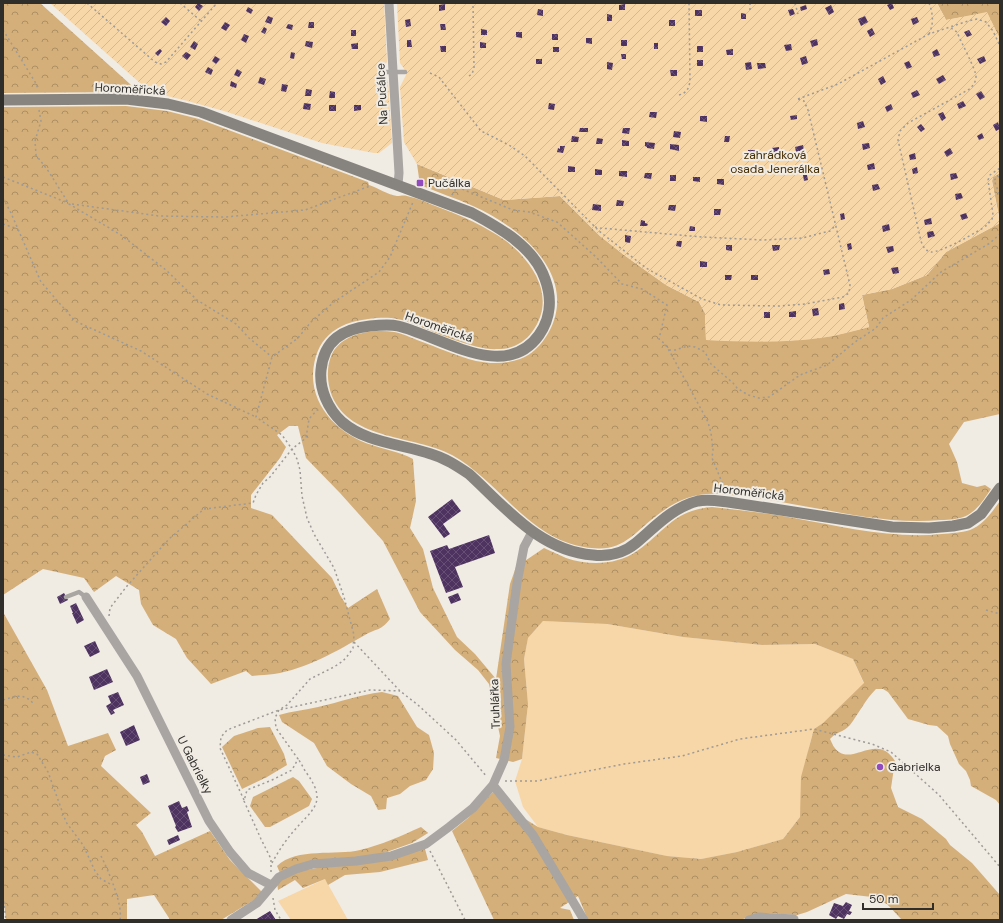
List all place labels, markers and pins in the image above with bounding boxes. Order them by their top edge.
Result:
place label: Pučálka [428,175,470,191]
marker: Pučálka [415,178,425,188]
place label: Gabrielka [888,759,940,775]
marker: Gabrielka [875,762,885,772]

